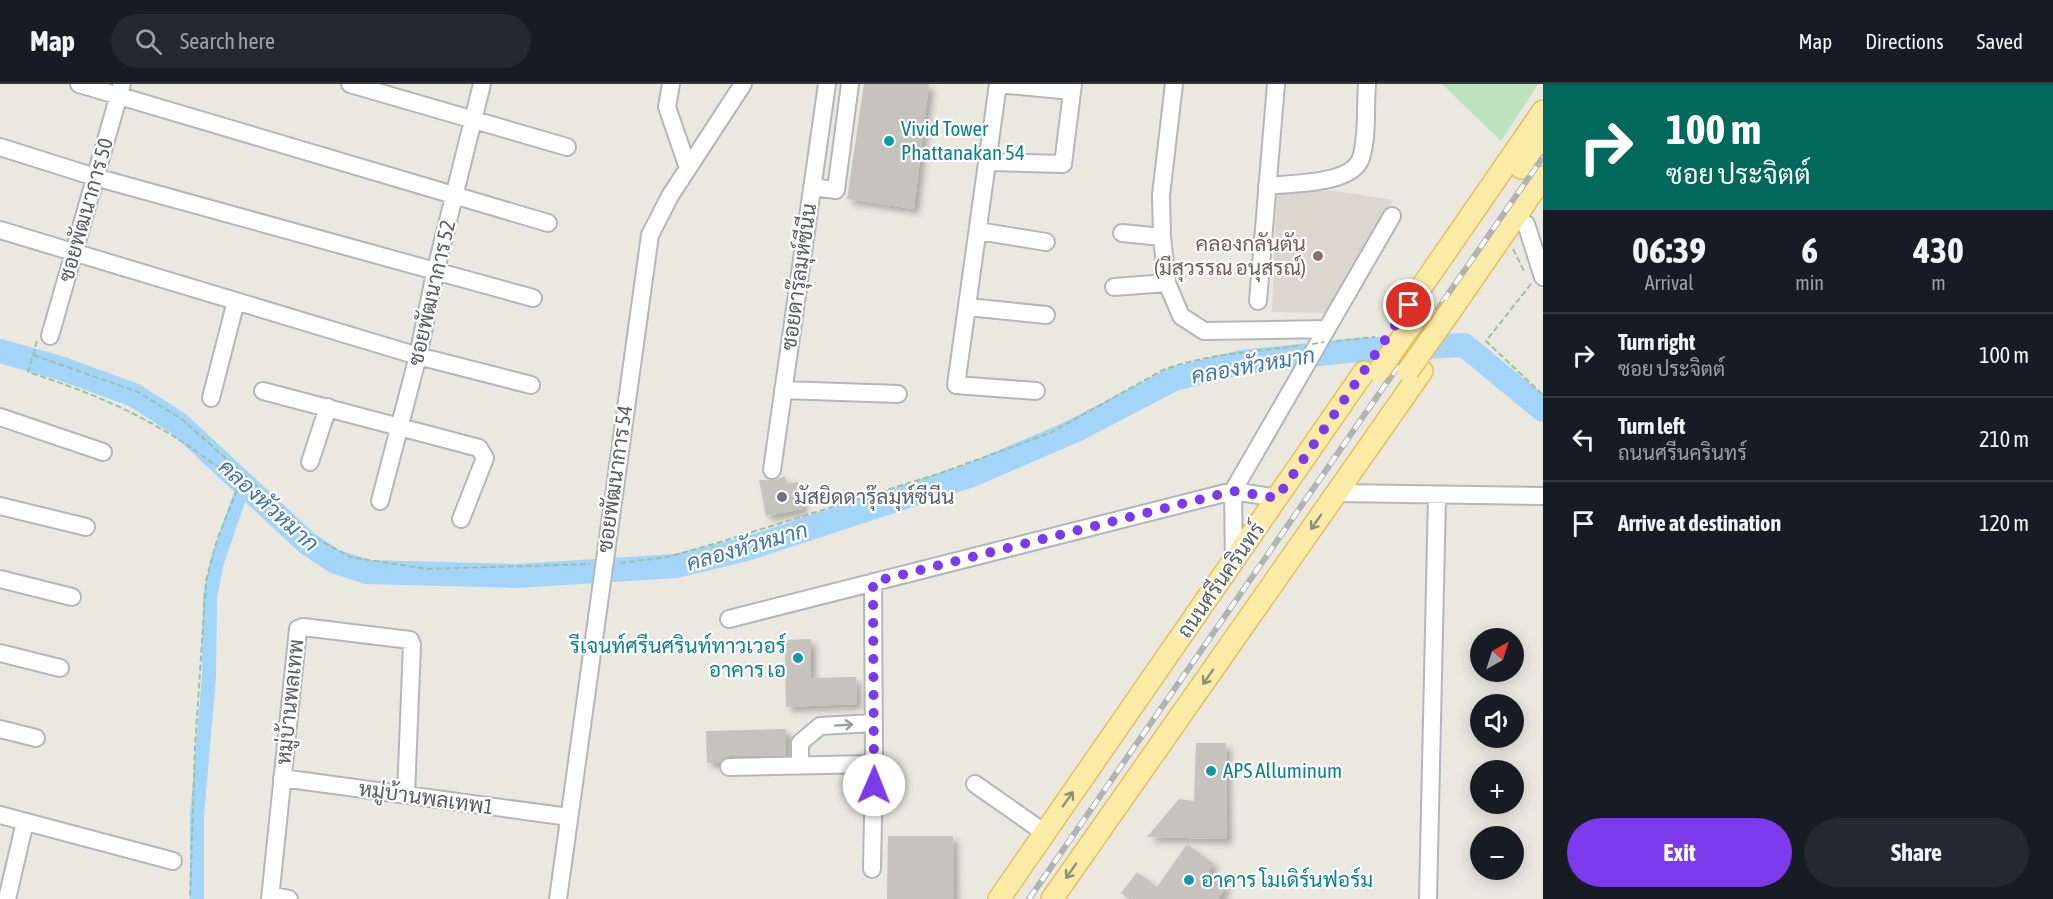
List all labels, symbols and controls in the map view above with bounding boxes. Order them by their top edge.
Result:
search box [111,14,531,68]
text: Map [30,25,75,57]
icon: search [132,25,165,58]
text: Search here [180,28,275,54]
text: Map [1798,29,1832,53]
text: Directions [1865,29,1944,53]
text: Saved [1977,29,2023,53]
text: 100 m [1666,105,1761,153]
icon: right [1567,108,1645,186]
place label: Vivid Tower Phattanakan 54 [901,116,1025,164]
marker: Vivid Tower Phattanakan 54 [882,134,896,148]
street label: ซอยพัฒนาการ 50 [53,135,117,284]
text: ซอย ประจิตต์ [1666,159,1811,190]
street label: ซอยดารุ๊ลมุห์ซีนีน [775,202,823,352]
street label: ซอยพัฒนาการ 52 [403,218,459,368]
text: 06:39 [1632,229,1706,271]
text: 6 [1801,229,1818,271]
text: 430 [1913,229,1964,271]
place label: คลองกลันตัน (มีสุวรรณ อนุสรณ์) [1154,231,1306,282]
marker: คลองกลันตัน (มีสุวรรณ อนุสรณ์) [1311,249,1325,263]
text: Arrival [1645,271,1694,294]
text: min [1795,271,1824,294]
text: m [1931,271,1946,294]
pin [1383,279,1434,330]
icon: arrive [1392,288,1425,321]
text: Turn right [1618,329,1695,355]
icon: right [1567,339,1600,372]
water label: คลองหัวหมาก [1189,341,1317,389]
text: 100 m [1979,342,2029,368]
text: ซอย ประจิตต์ [1618,357,1725,380]
street label: ซอยพัฒนาการ 54 [592,404,636,554]
text: Turn left [1618,413,1685,439]
icon: left [1567,423,1600,456]
text: 210 m [1979,426,2029,452]
text: ถนนศรีนครินทร์ [1618,441,1747,464]
water label: คลองหัวหมาก [214,454,324,556]
place label: มัสยิดดารุ๊ลมุห์ซีนีน [794,483,954,511]
marker: มัสยิดดารุ๊ลมุห์ซีนีน [775,490,789,504]
icon: arrive [1567,507,1600,540]
text: Arrive at destination [1618,510,1781,536]
text: 120 m [1979,510,2029,536]
one-way arrow [1310,513,1322,530]
water label: คลองหัวหมาก [683,516,811,576]
street label: ถนนศรีนครินทร์ [1171,517,1269,642]
north arrow [1470,628,1524,682]
map controls [1470,628,1524,880]
place label: รีเจนท์ศรีนศรินท์ทาวเวอร์ อาคาร เอ [569,632,786,681]
street label: หมู่บ้านพลเทพ [270,638,312,766]
marker: รีเจนท์ศรีนศรินท์ทาวเวอร์ อาคาร เอ [791,651,805,665]
one-way arrow [1201,669,1214,685]
button: sound [1470,694,1524,748]
one-way arrow [833,719,853,730]
position arrow [842,753,906,817]
place label: APS Alluminum [1223,758,1342,782]
button: + [1470,760,1524,814]
marker: APS Alluminum [1204,764,1218,778]
street label: หมู่บ้านพลเทพ1 [357,776,495,822]
one-way arrow [1062,792,1074,808]
button: Exit [1567,818,1792,887]
button: Share [1804,818,2029,887]
button: − [1470,826,1524,880]
one-way arrow [1065,863,1077,879]
place label: อาคาร โมเดิร์นฟอร์ม [1201,866,1373,891]
marker: อาคาร โมเดิร์นฟอร์ม [1182,873,1196,887]

